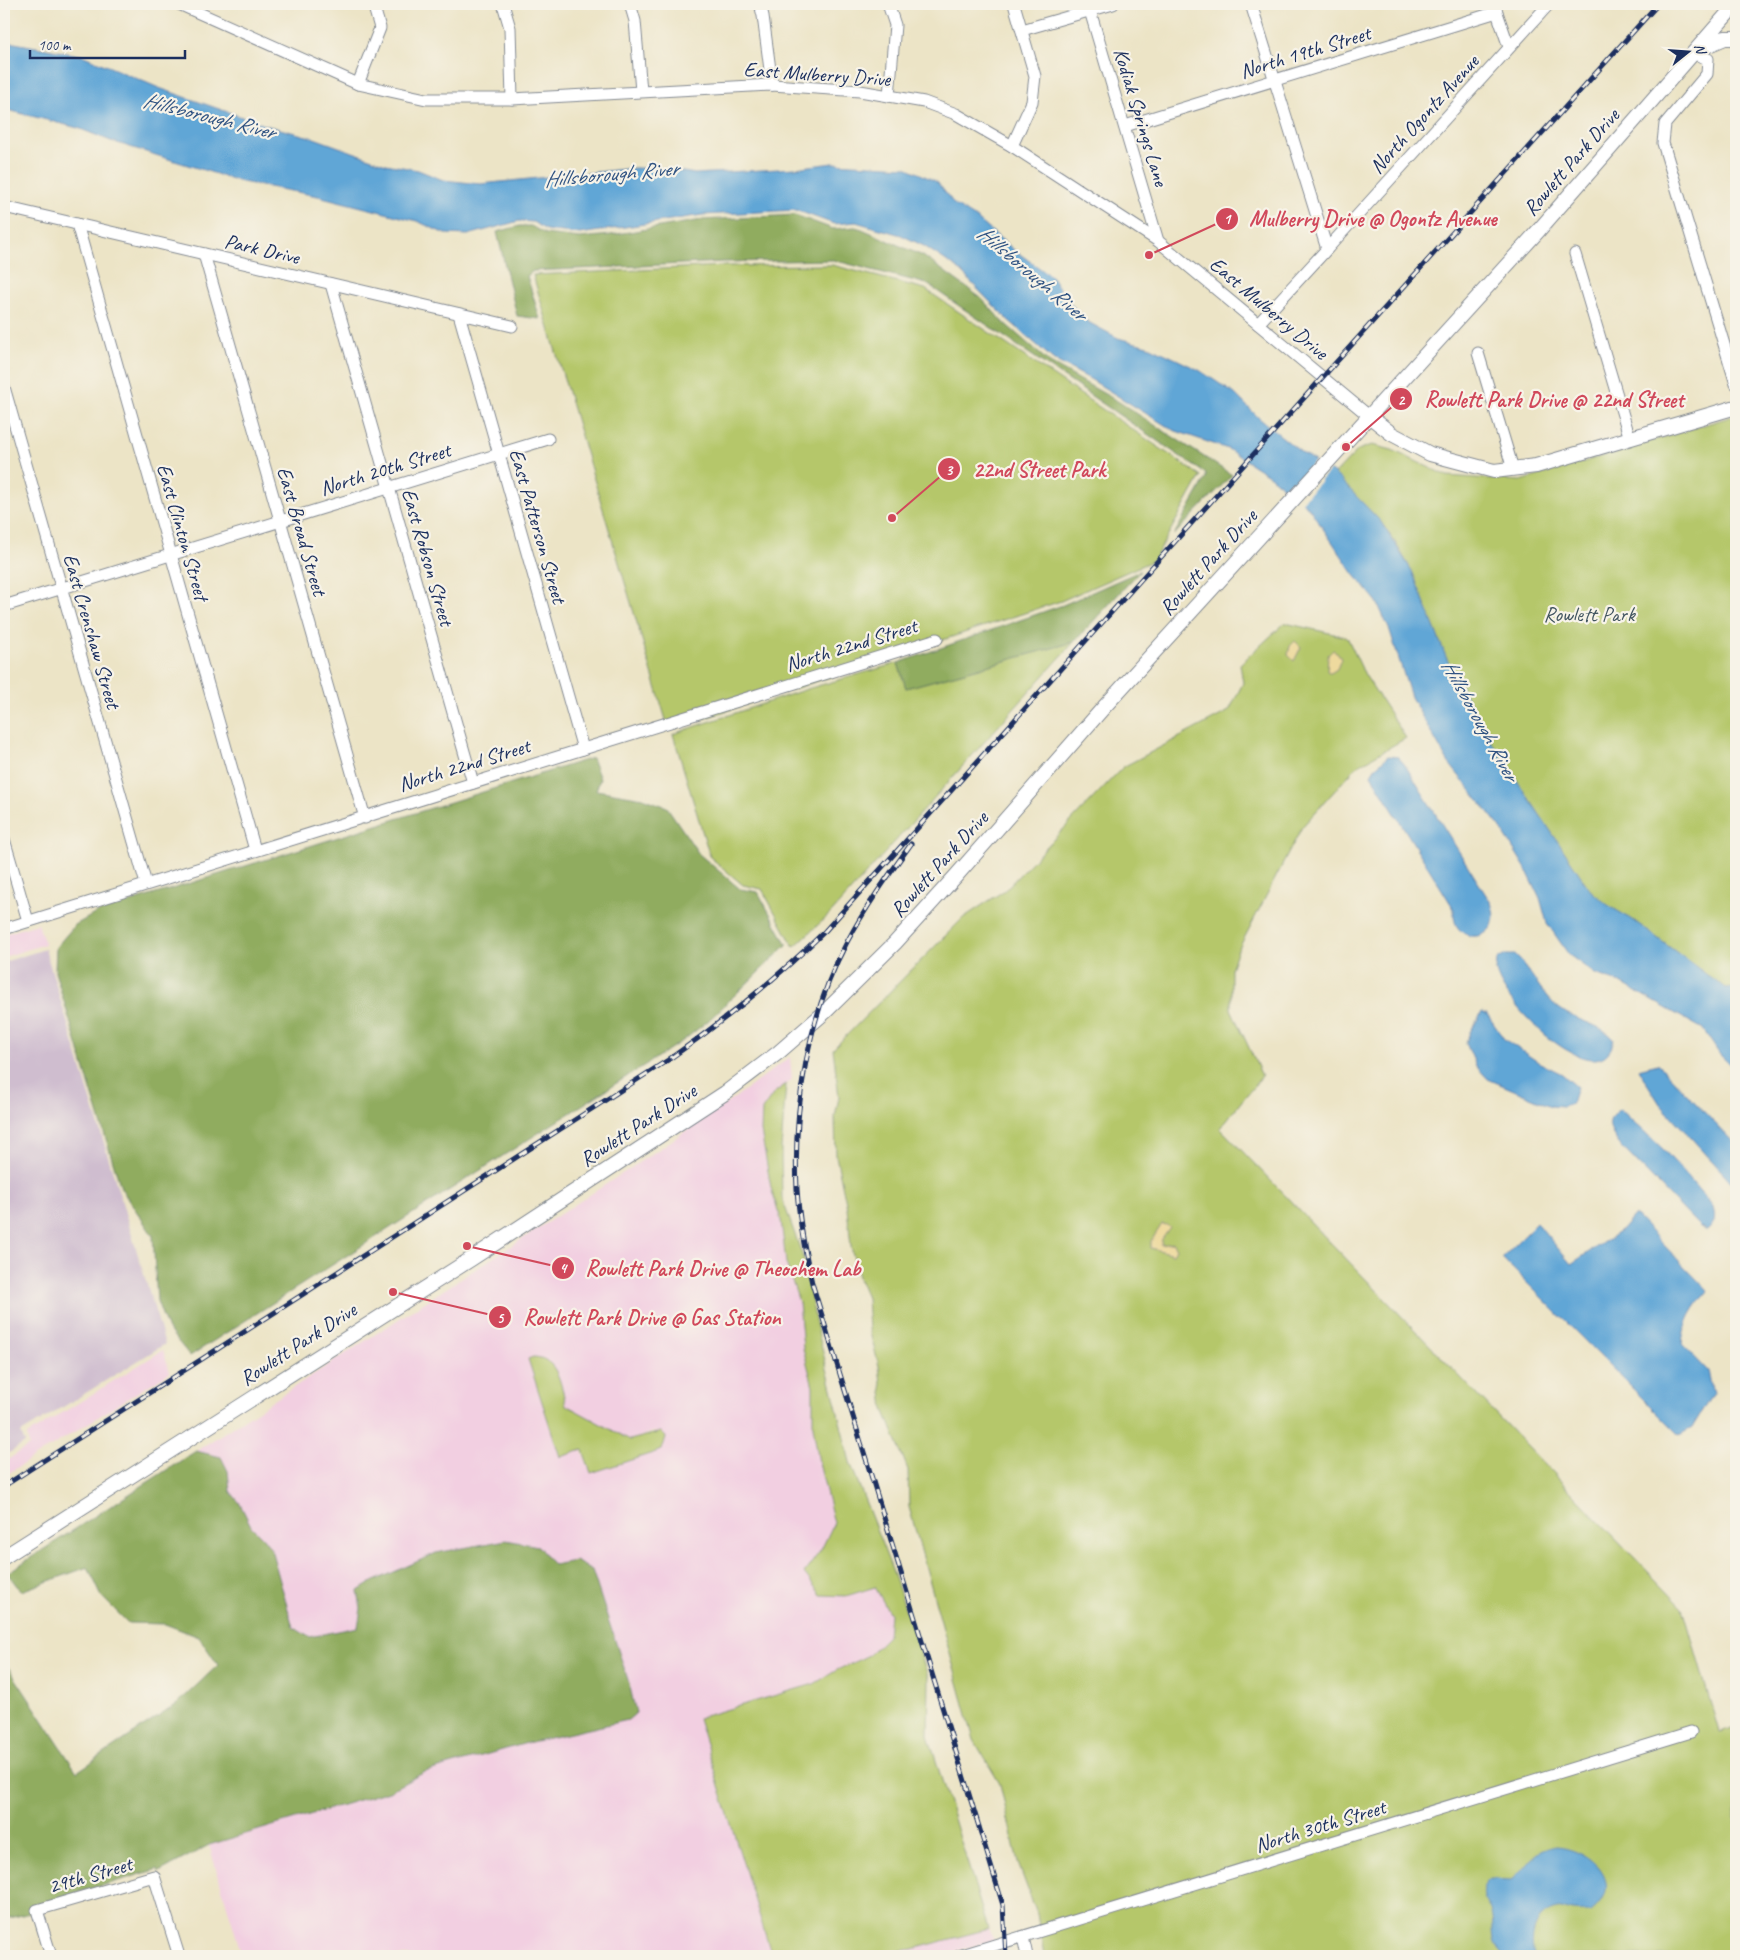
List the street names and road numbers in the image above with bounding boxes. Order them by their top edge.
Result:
street label: North 19th Street [1237,19,1375,84]
street label: Kodiak Springs Lane [1108,45,1175,190]
street label: North Ogontz Avenue [1364,48,1485,179]
street label: East Mulberry Drive [743,56,892,92]
street label: Rowlett Park Drive [1517,102,1625,221]
street label: Park Drive [222,228,303,270]
street label: East Mulberry Drive [1204,251,1334,366]
street label: North 20th Street [317,436,455,501]
street label: East Patterson Street [504,446,573,608]
street label: East Clinton Street [151,461,216,606]
street label: East Broad Street [271,464,333,600]
street label: East Robson Street [396,485,461,631]
street label: Rowlett Park Drive [1154,503,1263,620]
street label: East Crenshaw Street [57,551,127,713]
street label: North 22nd Street [782,612,922,677]
street label: North 22nd Street [395,732,535,797]
street label: Rowlett Park Drive [885,805,994,922]
street label: Rowlett Park Drive [575,1077,702,1172]
street label: Rowlett Park Drive [235,1296,362,1391]
street label: North 30th Street [1252,1793,1390,1858]
street label: 29th Street [45,1850,137,1899]

